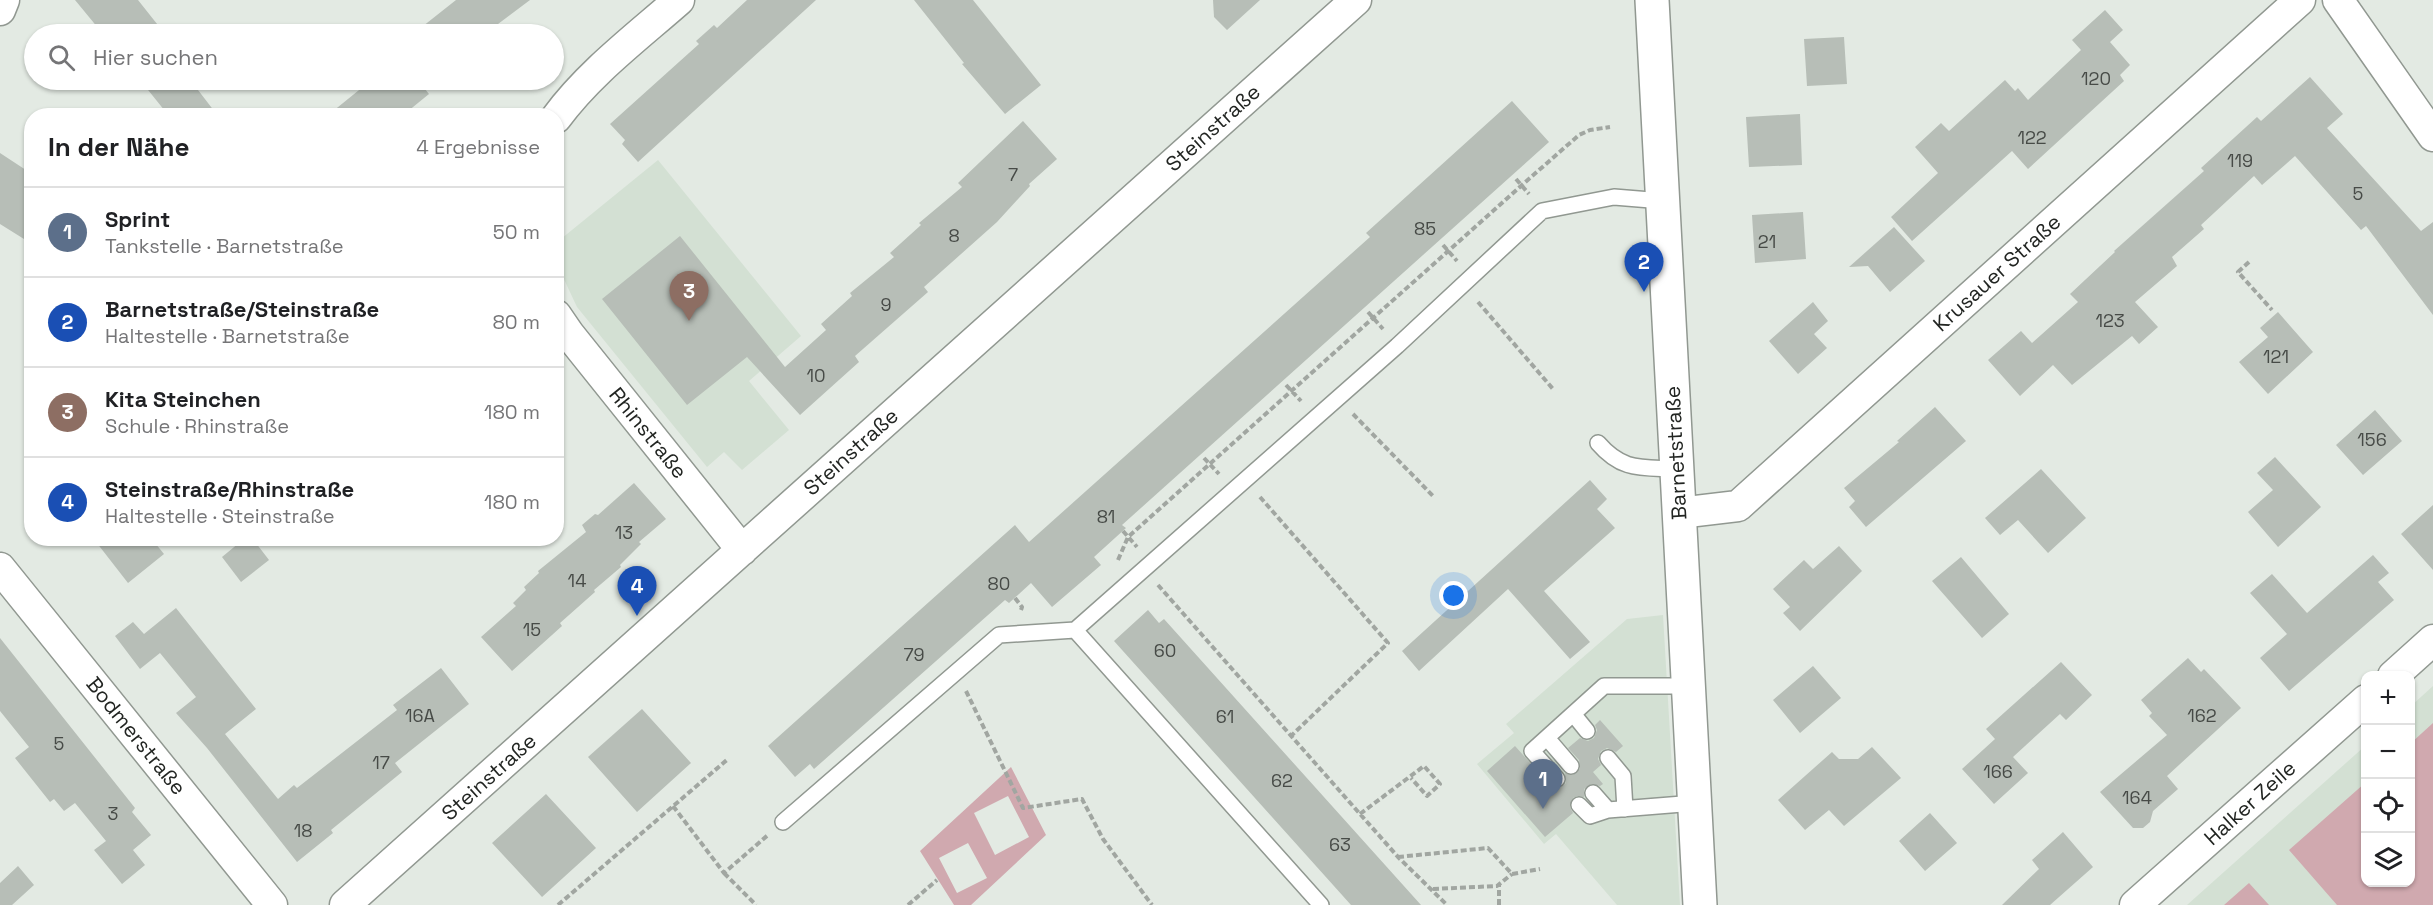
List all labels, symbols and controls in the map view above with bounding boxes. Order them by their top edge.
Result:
search box [24,24,564,90]
icon: search [45,41,78,74]
text: Hier suchen [93,43,218,71]
house number: 120 [2081,67,2111,90]
street label: Steinstraße [1160,78,1266,177]
house number: 122 [2017,126,2047,149]
text: In der Nähe [48,130,189,164]
text: 4 Ergebnisse [416,134,540,160]
house number: 119 [2227,149,2253,172]
house number: 7 [1008,163,1018,186]
house number: 5 [2353,182,2363,205]
text: Sprint [105,205,170,233]
street label: Krusauer Straße [1927,208,2066,337]
house number: 85 [1414,217,1436,240]
text: 1 [63,219,72,245]
text: 50 m [493,219,540,245]
house number: 8 [948,224,960,247]
house number: 21 [1758,230,1776,253]
text: Tankstelle · Barnetstraße [105,233,344,259]
pin: 2 [1624,242,1664,292]
pin: 3 [670,272,708,321]
house number: 9 [880,293,892,316]
text: Barnetstraße/Steinstraße [105,295,379,323]
text: 2 [62,309,73,335]
text: 80 m [492,309,540,335]
house number: 123 [2095,309,2125,332]
text: Haltestelle · Barnetstraße [105,323,350,349]
house number: 121 [2263,345,2289,368]
house number: 10 [806,364,826,387]
street label: Rhinstraße [603,381,693,484]
text: Kita Steinchen [105,385,261,413]
street label: Barnetstraße [1659,385,1692,521]
text: 3 [61,399,74,425]
text: 180 m [484,399,540,425]
street label: Steinstraße [798,402,904,501]
text: Schule · Rhinstraße [105,413,289,439]
house number: 156 [2357,428,2387,451]
text: Steinstraße/Rhinstraße [105,475,354,503]
text: 4 [61,489,74,515]
text: 180 m [484,489,540,515]
text: Haltestelle · Steinstraße [105,503,335,529]
house number: 81 [1097,505,1115,528]
house number: 13 [615,521,633,544]
pin: 4 [618,566,656,616]
house number: 14 [568,569,586,592]
house number: 80 [988,572,1010,595]
your location [1439,581,1468,610]
house number: 15 [523,618,541,641]
house number: 60 [1154,639,1176,662]
house number: 79 [903,643,925,666]
street label: Bodmerstraße [80,671,192,800]
map controls [2361,671,2415,887]
button: + [2361,671,2415,725]
house number: 16A [405,704,435,727]
house number: 162 [2187,704,2217,727]
house number: 61 [1216,705,1234,728]
button: − [2361,725,2415,779]
street label: Steinstraße [436,727,542,826]
house number: 5 [54,732,64,755]
house number: 17 [372,751,390,774]
street label: Halker Zeile [2198,754,2301,851]
pin: 1 [1524,760,1562,809]
house number: 166 [1983,760,2013,783]
house number: 62 [1271,769,1293,792]
button: locate [2361,779,2415,833]
house number: 164 [2122,786,2152,809]
house number: 3 [108,802,118,825]
house number: 18 [294,819,312,842]
house number: 63 [1329,833,1351,856]
button: layers [2361,833,2415,887]

